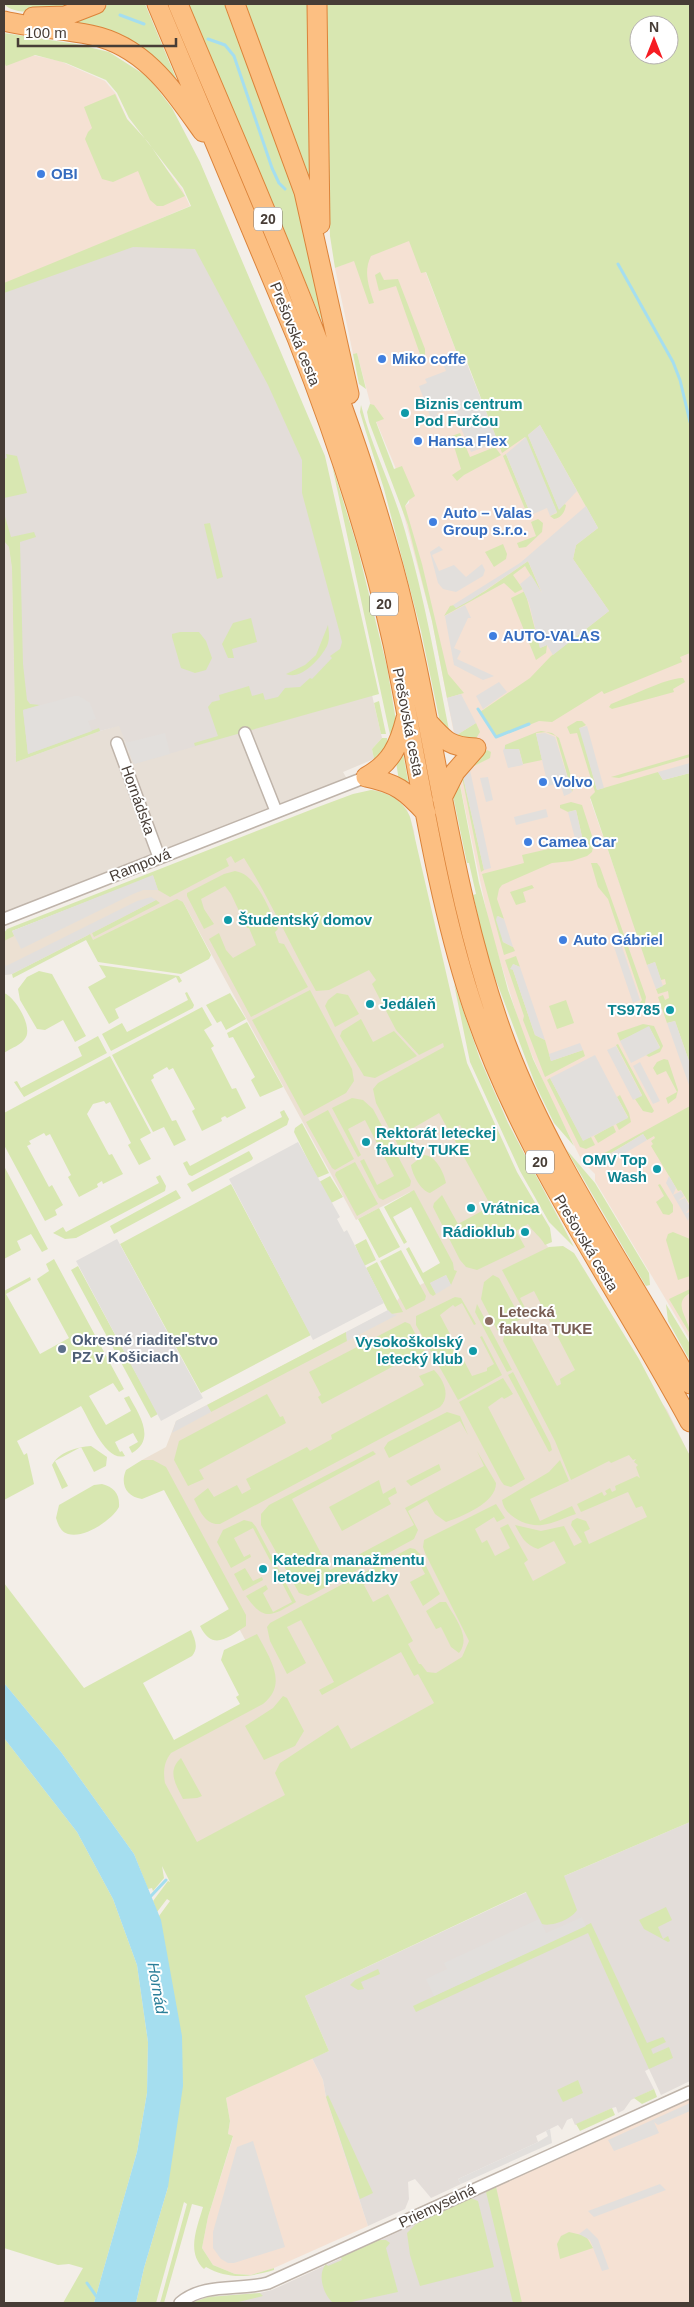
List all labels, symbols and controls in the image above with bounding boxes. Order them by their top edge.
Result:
scale bar [18,15,175,47]
north arrow [629,15,679,65]
text: N [649,19,659,35]
text: 100 m [25,24,67,41]
place label: OBI [51,165,78,182]
marker: OBI [35,168,47,180]
road number: 20 [254,208,282,230]
street label: Prešovská cesta [267,280,324,389]
place label: Miko coffe [392,350,466,367]
marker: Miko coffe [376,353,388,365]
place label: Biznis centrum Pod Furčou [415,395,523,429]
marker: Biznis centrum Pod Furčou [399,407,411,419]
place label: Hansa Flex [428,432,508,449]
marker: Hansa Flex [412,435,424,447]
place label: Auto – Valas Group s.r.o. [443,504,532,538]
marker: Auto – Valas Group s.r.o. [427,516,439,528]
road number: 20 [370,592,398,616]
place label: AUTO-VALAS [503,627,600,644]
marker: AUTO-VALAS [487,630,499,642]
street label: Prešovská cesta [390,666,427,778]
street label: Hornádska [118,763,159,837]
place label: Volvo [553,773,593,790]
marker: Volvo [537,776,549,788]
place label: Camea Car [538,833,617,850]
marker: Camea Car [522,836,534,848]
street label: Rampová [107,844,173,884]
place label: Študentský domov [238,911,373,928]
marker: Študentský domov [222,914,234,926]
place label: Auto Gábriel [573,931,663,948]
marker: Auto Gábriel [557,934,569,946]
place label: Jedáleň [380,995,436,1012]
marker: Jedáleň [364,998,376,1010]
place label: TS9785 [607,1001,660,1018]
marker: TS9785 [664,1004,676,1016]
place label: Rektorát leteckej fakulty TUKE [376,1124,496,1158]
marker: Rektorát leteckej fakulty TUKE [360,1136,372,1148]
road number: 20 [526,1150,554,1174]
place label: OMV Top Wash [582,1151,647,1185]
marker: OMV Top Wash [651,1163,663,1175]
street label: Prešovská cesta [551,1191,622,1295]
place label: Vrátnica [481,1199,540,1216]
marker: Vrátnica [465,1202,477,1214]
place label: Rádioklub [442,1223,515,1240]
marker: Rádioklub [519,1226,531,1238]
place label: Letecká fakulta TUKE [499,1303,592,1337]
marker: Letecká fakulta TUKE [483,1315,495,1327]
place label: Okresné riaditeľstvo PZ v Košiciach [72,1331,218,1365]
place label: Vysokoškolský letecký klub [355,1333,464,1367]
marker: Okresné riaditeľstvo PZ v Košiciach [56,1343,68,1355]
marker: Vysokoškolský letecký klub [467,1345,479,1357]
place label: Katedra manažmentu letovej prevádzky [273,1551,425,1585]
marker: Katedra manažmentu letovej prevádzky [257,1563,269,1575]
water label: Hornád [145,1961,171,2016]
street label: Priemyselná [396,2180,478,2231]

